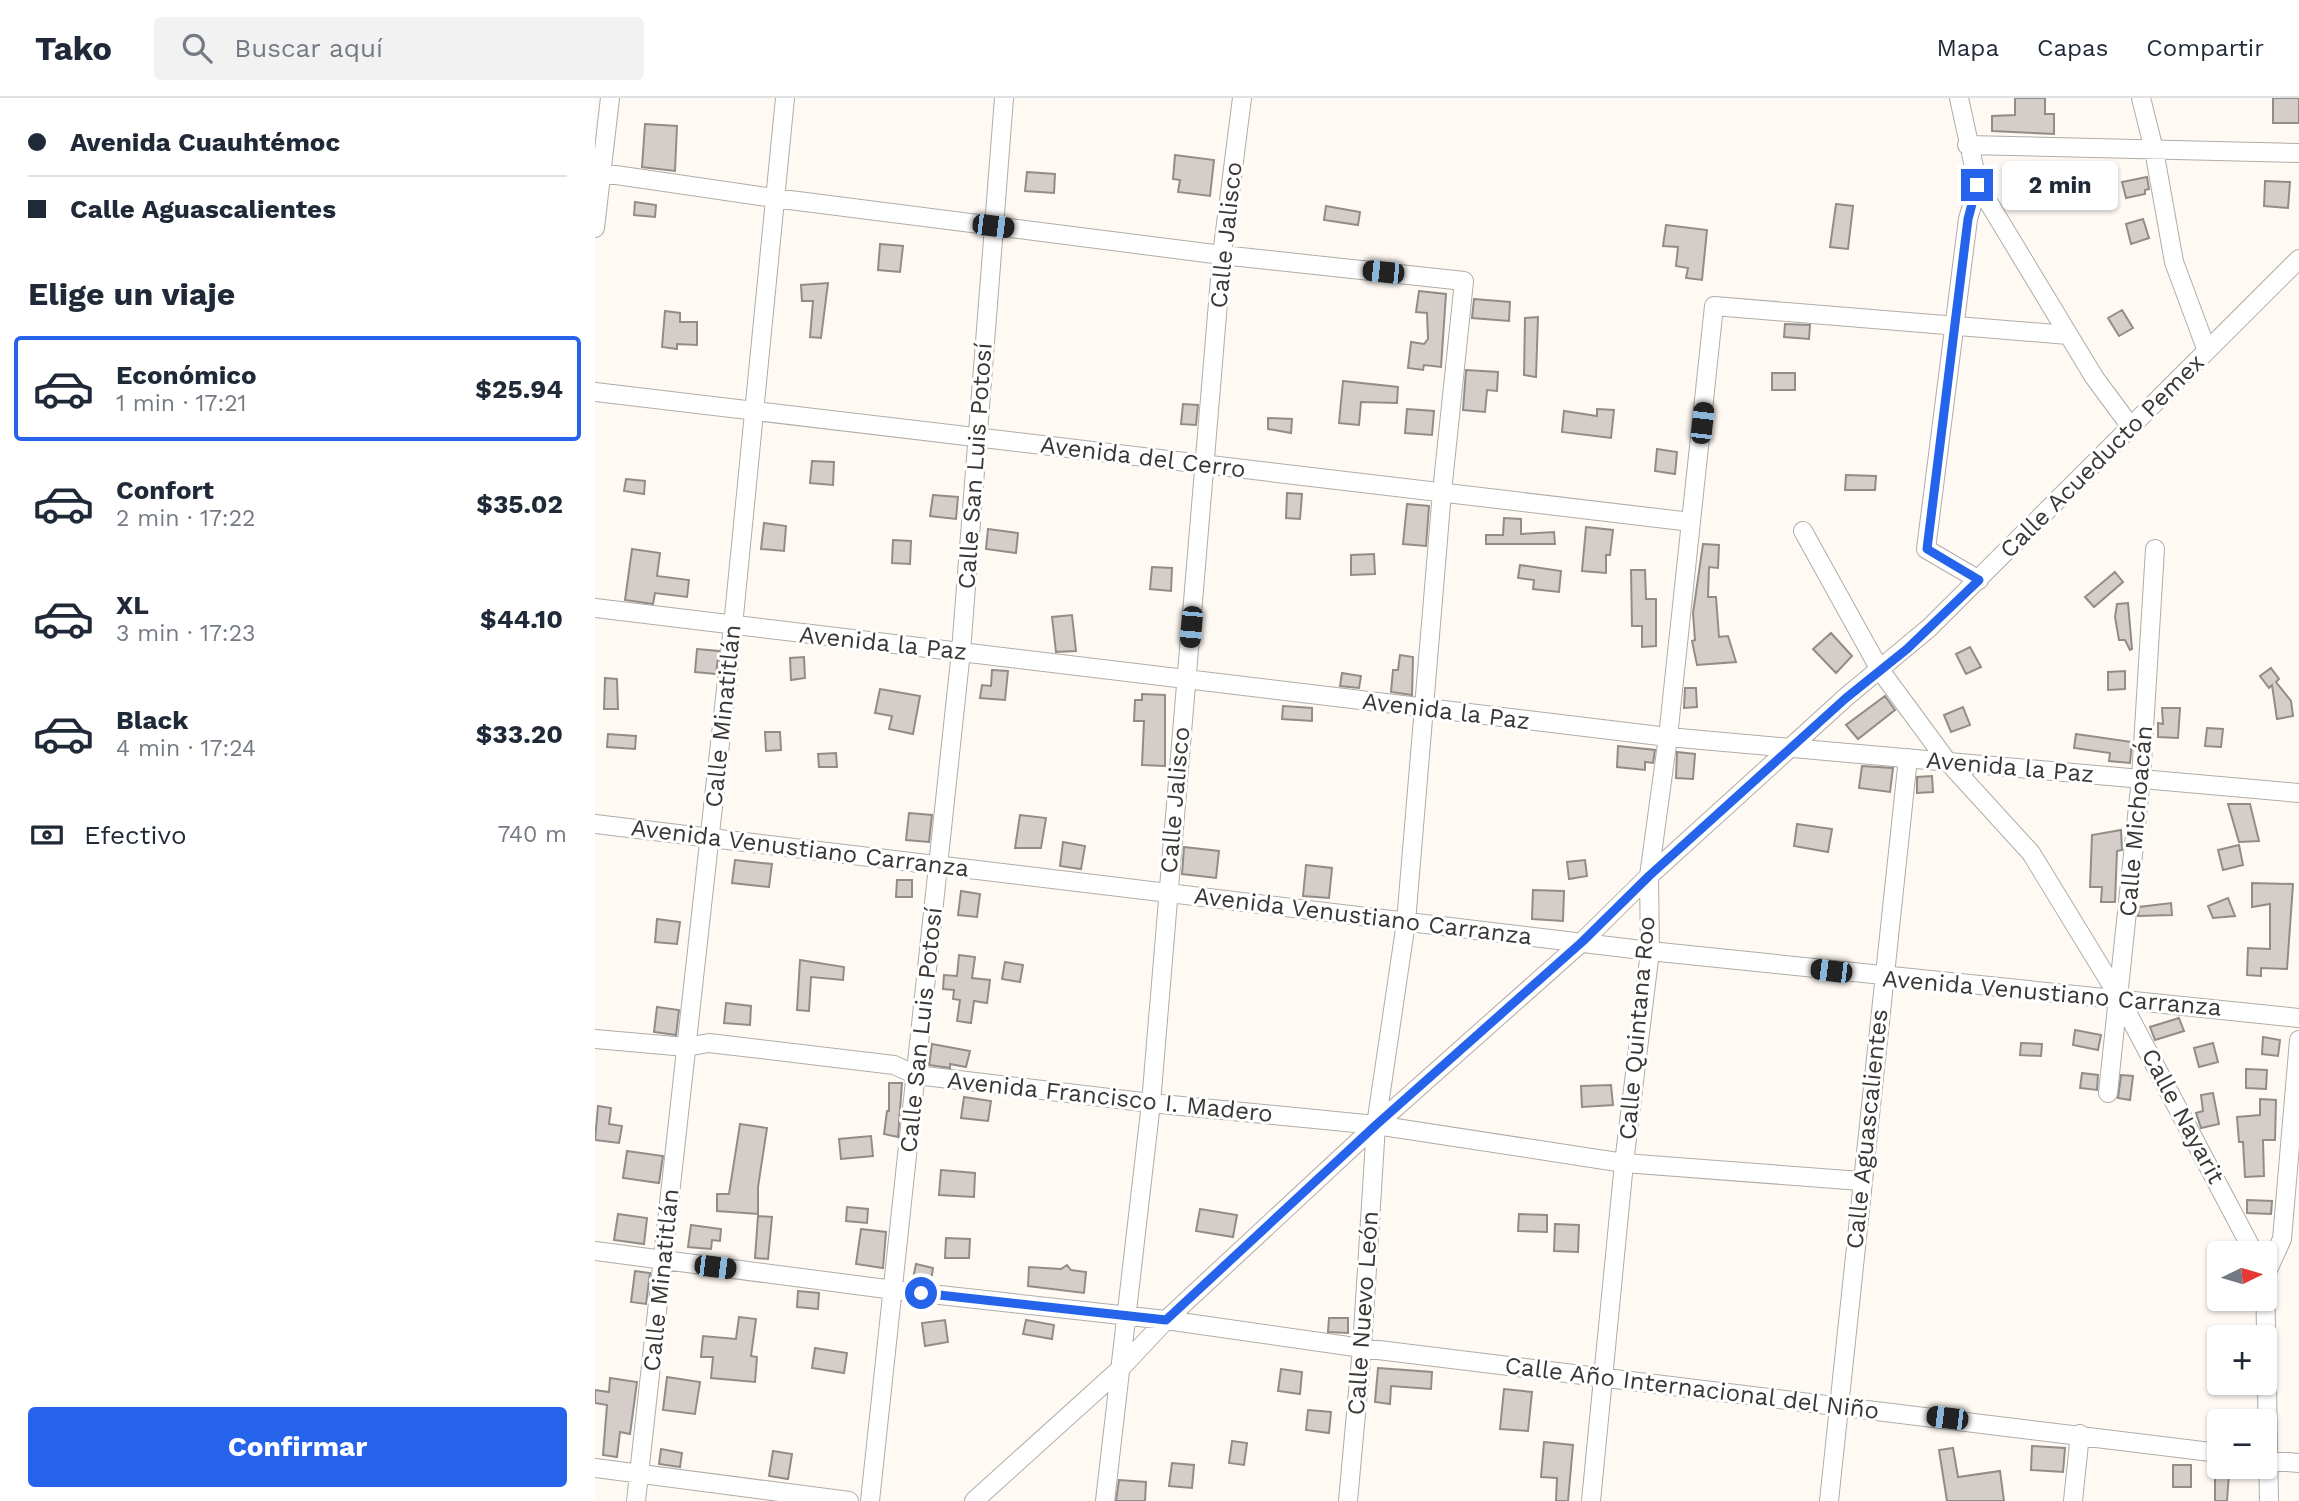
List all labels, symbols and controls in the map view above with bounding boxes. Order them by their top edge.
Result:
search box [154,17,644,80]
text: Tako [35,29,112,68]
icon: search [178,29,216,67]
text: Buscar aquí [234,33,383,63]
text: Mapa [1936,34,1999,62]
text: Capas [2037,34,2108,62]
text: Compartir [2146,34,2264,62]
text: Avenida Cuauhtémoc [70,127,340,157]
street label: Calle Jalisco [1204,160,1248,310]
callout: 2 min [2001,160,2117,210]
route end [1961,169,1993,201]
text: 2 min [2029,172,2091,199]
text: Calle Aguascalientes [70,194,336,224]
car [971,213,1016,239]
car [1362,259,1405,285]
text: Elige un viaje [28,275,235,313]
street label: Calle San Luis Potosí [952,342,998,590]
street label: Calle Acueducto Pemex [1994,348,2210,564]
icon: car [32,357,95,420]
text: Económico [116,360,257,390]
text: $25.94 [475,374,563,404]
text: 1 min · 17:21 [116,390,247,417]
car [1690,401,1715,445]
street label: Avenida del Cerro [1039,431,1247,483]
icon: car [32,472,95,535]
text: Confort [116,475,214,505]
text: $35.02 [476,489,563,519]
text: 2 min · 17:22 [116,505,255,532]
icon: car [32,587,95,650]
text: XL [116,590,149,620]
text: $44.10 [480,604,563,634]
car [1179,605,1204,649]
text: 3 min · 17:23 [116,620,255,647]
street label: Avenida la Paz [798,620,968,666]
street label: Calle Minatitlán [699,623,747,809]
street label: Avenida la Paz [1361,687,1531,735]
icon: car [32,702,95,765]
text: Black [116,705,188,735]
text: $33.20 [476,719,563,749]
street label: Calle Michoacán [2114,724,2158,918]
street label: Calle Jalisco [1155,725,1195,875]
text: 4 min · 17:24 [116,735,256,762]
street label: Avenida la Paz [1925,746,2095,788]
street label: Avenida Venustiano Carranza [629,813,971,883]
icon: cash [28,816,66,854]
text: Efectivo [84,820,187,850]
text: 740 m [498,821,567,848]
street label: Avenida Venustiano Carranza [1192,881,1534,951]
street label: Calle San Luis Potosí [894,906,948,1154]
street label: Calle Quintana Roo [1613,915,1661,1141]
car [1809,958,1854,984]
street label: Avenida Venustiano Carranza [1881,964,2223,1022]
street label: Calle Aguascalientes [1840,1008,1894,1250]
street label: Calle Nayarit [2136,1044,2230,1188]
street label: Avenida Francisco I. Madero [946,1066,1274,1128]
street label: Calle Minatitlán [637,1187,685,1373]
street label: Calle Nuevo León [1342,1210,1384,1416]
north arrow [2207,1241,2277,1311]
map controls [2207,1241,2277,1479]
car [693,1254,738,1280]
route start [905,1277,937,1309]
button: + [2207,1325,2277,1395]
street label: Calle Año Internacional del Niño [1503,1351,1881,1425]
car [1925,1405,1970,1431]
button: Confirmar [28,1407,567,1487]
button: − [2207,1409,2277,1479]

